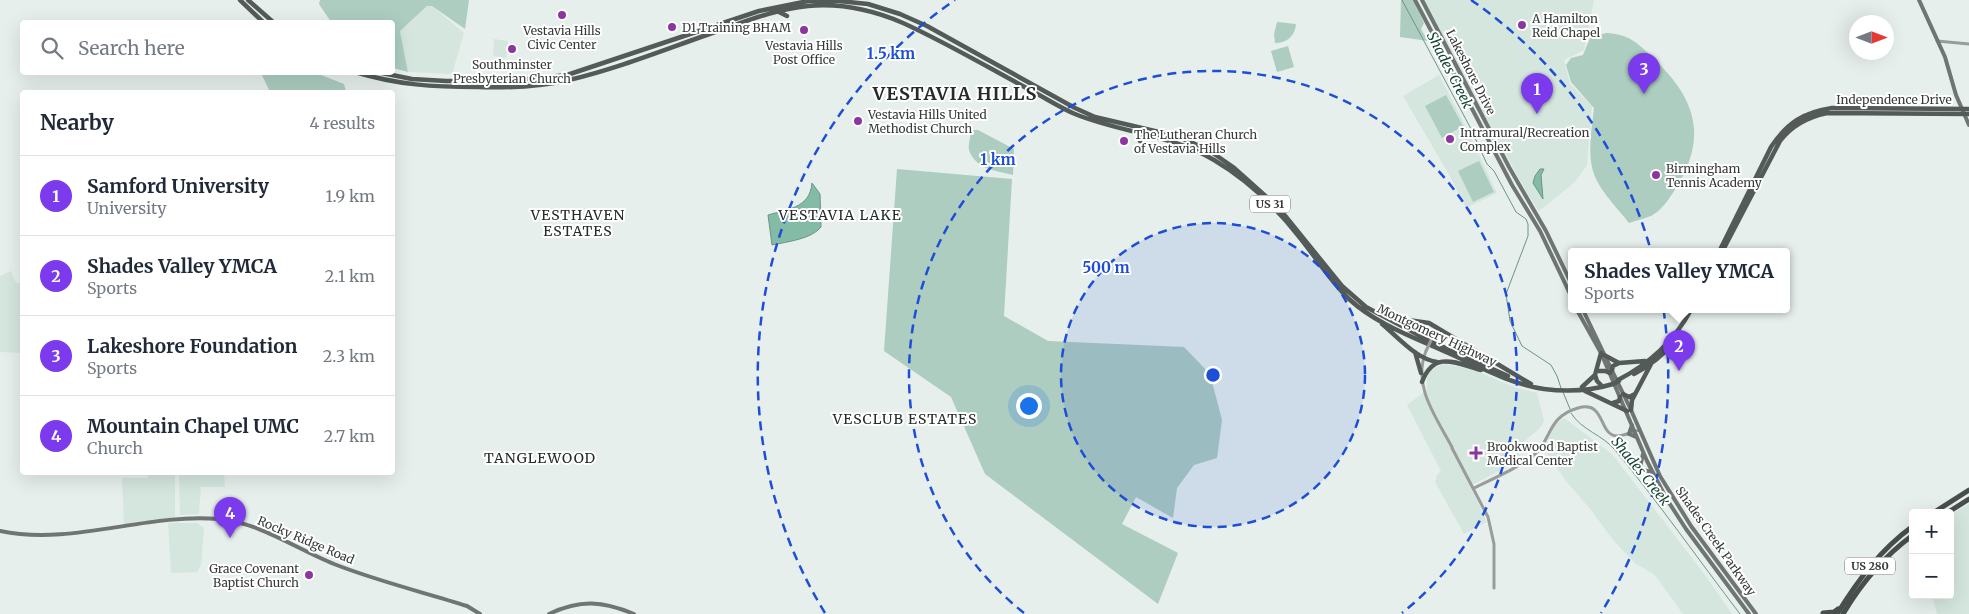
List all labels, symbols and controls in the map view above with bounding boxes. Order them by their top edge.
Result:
marker: Vestavia Hills Civic Center [556,9,568,21]
place label: A Hamilton Reid Chapel [1531,11,1600,40]
north arrow [1849,15,1894,60]
marker: A Hamilton Reid Chapel [1516,19,1528,31]
search box [20,20,395,75]
place label: D1 Training BHAM [682,20,791,35]
marker: D1 Training BHAM [666,21,678,33]
place label: Vestavia Hills Civic Center [522,23,601,52]
marker: Vestavia Hills Post Office [798,24,810,36]
street label: Lakeshore Drive [1443,27,1499,117]
water label: Shades Creek [1423,29,1477,112]
icon: search [38,34,66,62]
text: Search here [78,36,185,60]
place label: Vestavia Hills Post Office [764,38,843,67]
marker: Southminster Presbyterian Church [506,43,518,55]
text: 1.5 km [867,44,915,63]
pin: 3 [1628,53,1660,94]
place label: Southminster Presbyterian Church [453,57,571,86]
pin: 1 [1521,73,1553,114]
district label: VESTAVIA HILLS [872,82,1037,105]
street label: Independence Drive [1836,92,1952,107]
place label: Vestavia Hills United Methodist Church [867,107,987,136]
text: Nearby [40,109,114,136]
text: 4 results [309,113,375,133]
marker: Vestavia Hills United Methodist Church [852,115,864,127]
place label: Intramural/Recreation Complex [1460,125,1589,154]
place label: The Lutheran Church of Vestavia Hills [1134,127,1257,156]
marker: Intramural/Recreation Complex [1444,133,1456,145]
marker: The Lutheran Church of Vestavia Hills [1118,135,1130,147]
text: 1 km [980,150,1016,169]
place label: Birmingham Tennis Academy [1666,161,1762,190]
marker: Birmingham Tennis Academy [1650,169,1662,181]
text: Samford University [87,174,269,198]
text: 1 [52,186,60,206]
text: 1.9 km [325,186,375,206]
road number: US 31 [1250,195,1290,212]
text: University [87,198,167,218]
district label: VESTHAVEN ESTATES [530,206,625,240]
district label: VESTAVIA LAKE [777,206,902,224]
popup [1568,248,1790,313]
text: Shades Valley YMCA [87,254,277,278]
text: 500 m [1082,258,1130,277]
text: Shades Valley YMCA [1584,259,1774,283]
text: 2 [51,266,61,286]
text: 2.1 km [325,266,375,286]
text: Sports [87,278,137,298]
text: Sports [1584,283,1634,303]
street label: Montgomery Highway [1375,301,1499,369]
pin: 2 [1663,330,1695,371]
text: Lakeshore Foundation [87,334,297,358]
text: 3 [51,346,61,366]
text: 2.3 km [323,346,375,366]
text: Sports [87,358,137,378]
centre of rings [1204,366,1222,384]
your location [1016,393,1042,419]
district label: VESCLUB ESTATES [832,410,977,428]
text: Mountain Chapel UMC [87,414,299,438]
text: 4 [51,426,61,446]
text: 2.7 km [324,426,375,446]
water label: Shades Creek [1608,433,1674,509]
text: Church [87,438,143,458]
place label: Brookwood Baptist Medical Center [1487,439,1598,468]
marker: Brookwood Baptist Medical Center [1469,446,1483,460]
district label: TANGLEWOOD [484,449,596,467]
street label: Shades Creek Parkway [1673,484,1759,598]
pin: 4 [214,497,246,538]
map controls [1909,509,1954,599]
button: + [1909,509,1954,554]
street label: Rocky Ridge Road [255,513,357,567]
button: − [1909,554,1954,599]
road number: US 280 [1845,558,1895,574]
place label: Grace Covenant Baptist Church [209,561,299,590]
marker: Grace Covenant Baptist Church [303,569,315,581]

